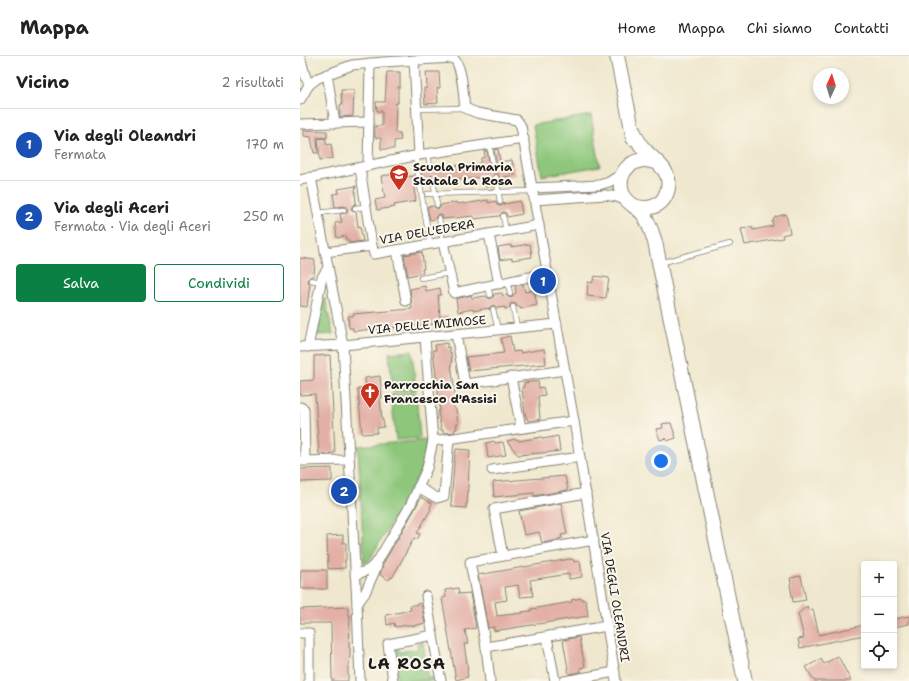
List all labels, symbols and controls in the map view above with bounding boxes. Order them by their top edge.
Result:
text: Mappa [20,15,89,40]
text: Home [618,19,656,37]
text: Mappa [678,19,725,37]
text: Chi siamo [747,19,812,37]
text: Contatti [834,19,889,37]
north arrow [813,68,849,104]
text: Vicino [16,71,69,93]
text: 2 risultati [221,74,284,91]
text: Via degli Oleandri [54,126,196,146]
text: 1 [26,136,32,153]
text: 170 m [246,136,284,153]
text: Fermata [54,146,106,163]
place label: Scuola Primaria Statale La Rosa [413,159,513,189]
school or university icon: Scuola Primaria Statale La Rosa [388,163,410,191]
text: Via degli Aceri [54,198,169,218]
text: 2 [24,208,34,225]
text: 250 m [243,208,284,225]
street label: VIA DELL'EDERA [378,216,476,248]
text: Fermata · Via degli Aceri [54,218,211,235]
button: Salva [16,264,146,302]
button: Condividi [154,264,284,302]
pin: 1 [530,266,556,296]
street label: VIA DELLE MIMOSE [367,312,487,338]
place label: Parrocchia San Francesco d'Assisi [384,377,497,407]
church icon: Parrocchia San Francesco d'Assisi [359,381,381,409]
your location [651,451,671,471]
pin: 2 [331,476,357,506]
street label: VIA DEGLI OLEANDRI [597,531,633,664]
map controls [861,561,897,669]
button: + [861,561,897,597]
button: − [861,597,897,633]
button: locate [861,633,897,669]
district label: LA ROSA [368,653,446,674]

